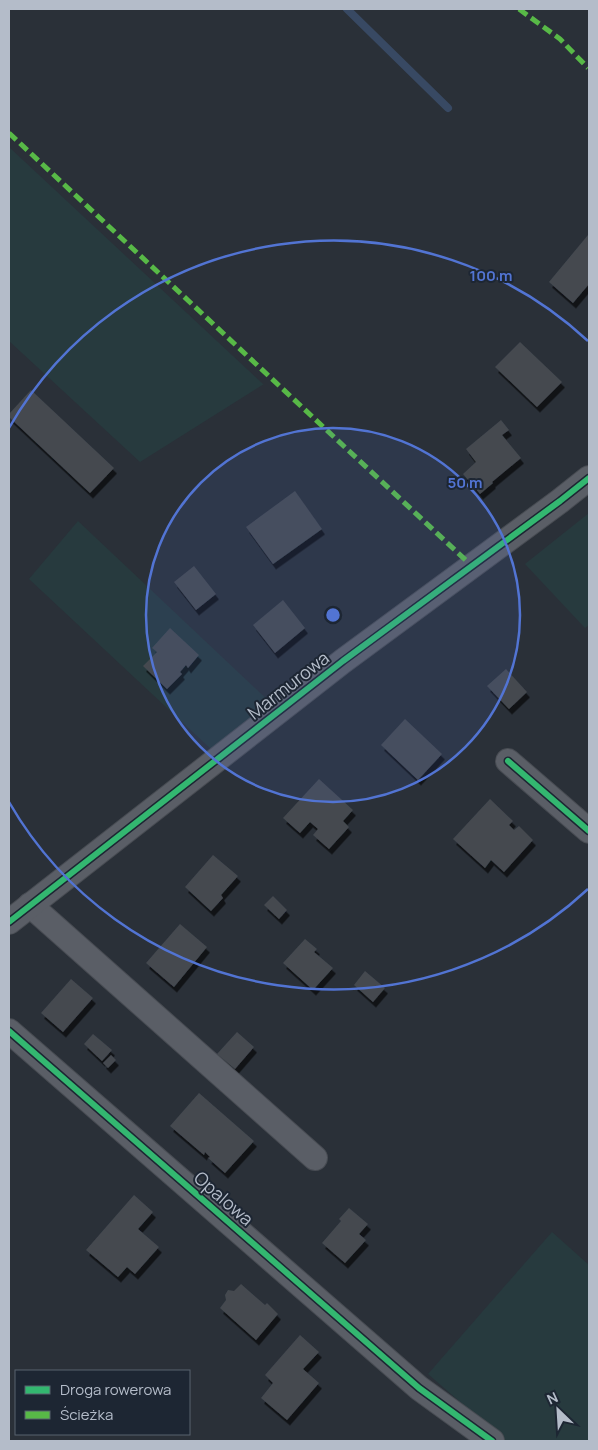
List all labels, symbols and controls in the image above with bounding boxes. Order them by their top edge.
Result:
text: 100 m [470,265,512,286]
text: 50 m [447,472,483,493]
centre of rings [324,606,342,624]
street label: Marmurowa [242,646,334,724]
street label: Opalowa [189,1166,259,1230]
legend [15,1370,190,1435]
text: Droga rowerowa [60,1379,171,1400]
north arrow [533,1385,583,1435]
text: N [544,1387,561,1409]
text: Ścieżka [60,1404,113,1425]

